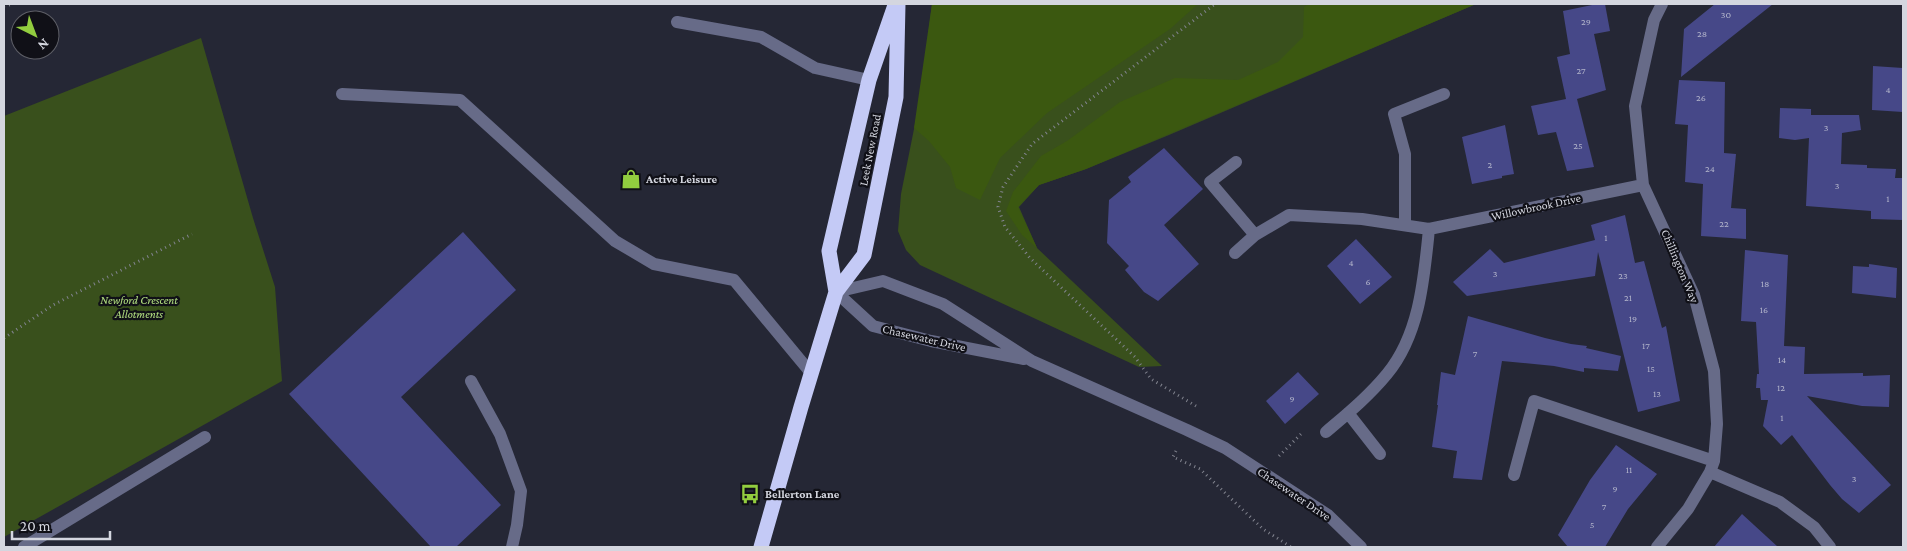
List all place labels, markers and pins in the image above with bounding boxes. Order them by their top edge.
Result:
shop icon: Active Leisure [620,168,642,190]
place label: Active Leisure [645,172,718,186]
bus stop icon: Bellerton Lane [739,483,761,505]
place label: Bellerton Lane [765,487,840,501]

